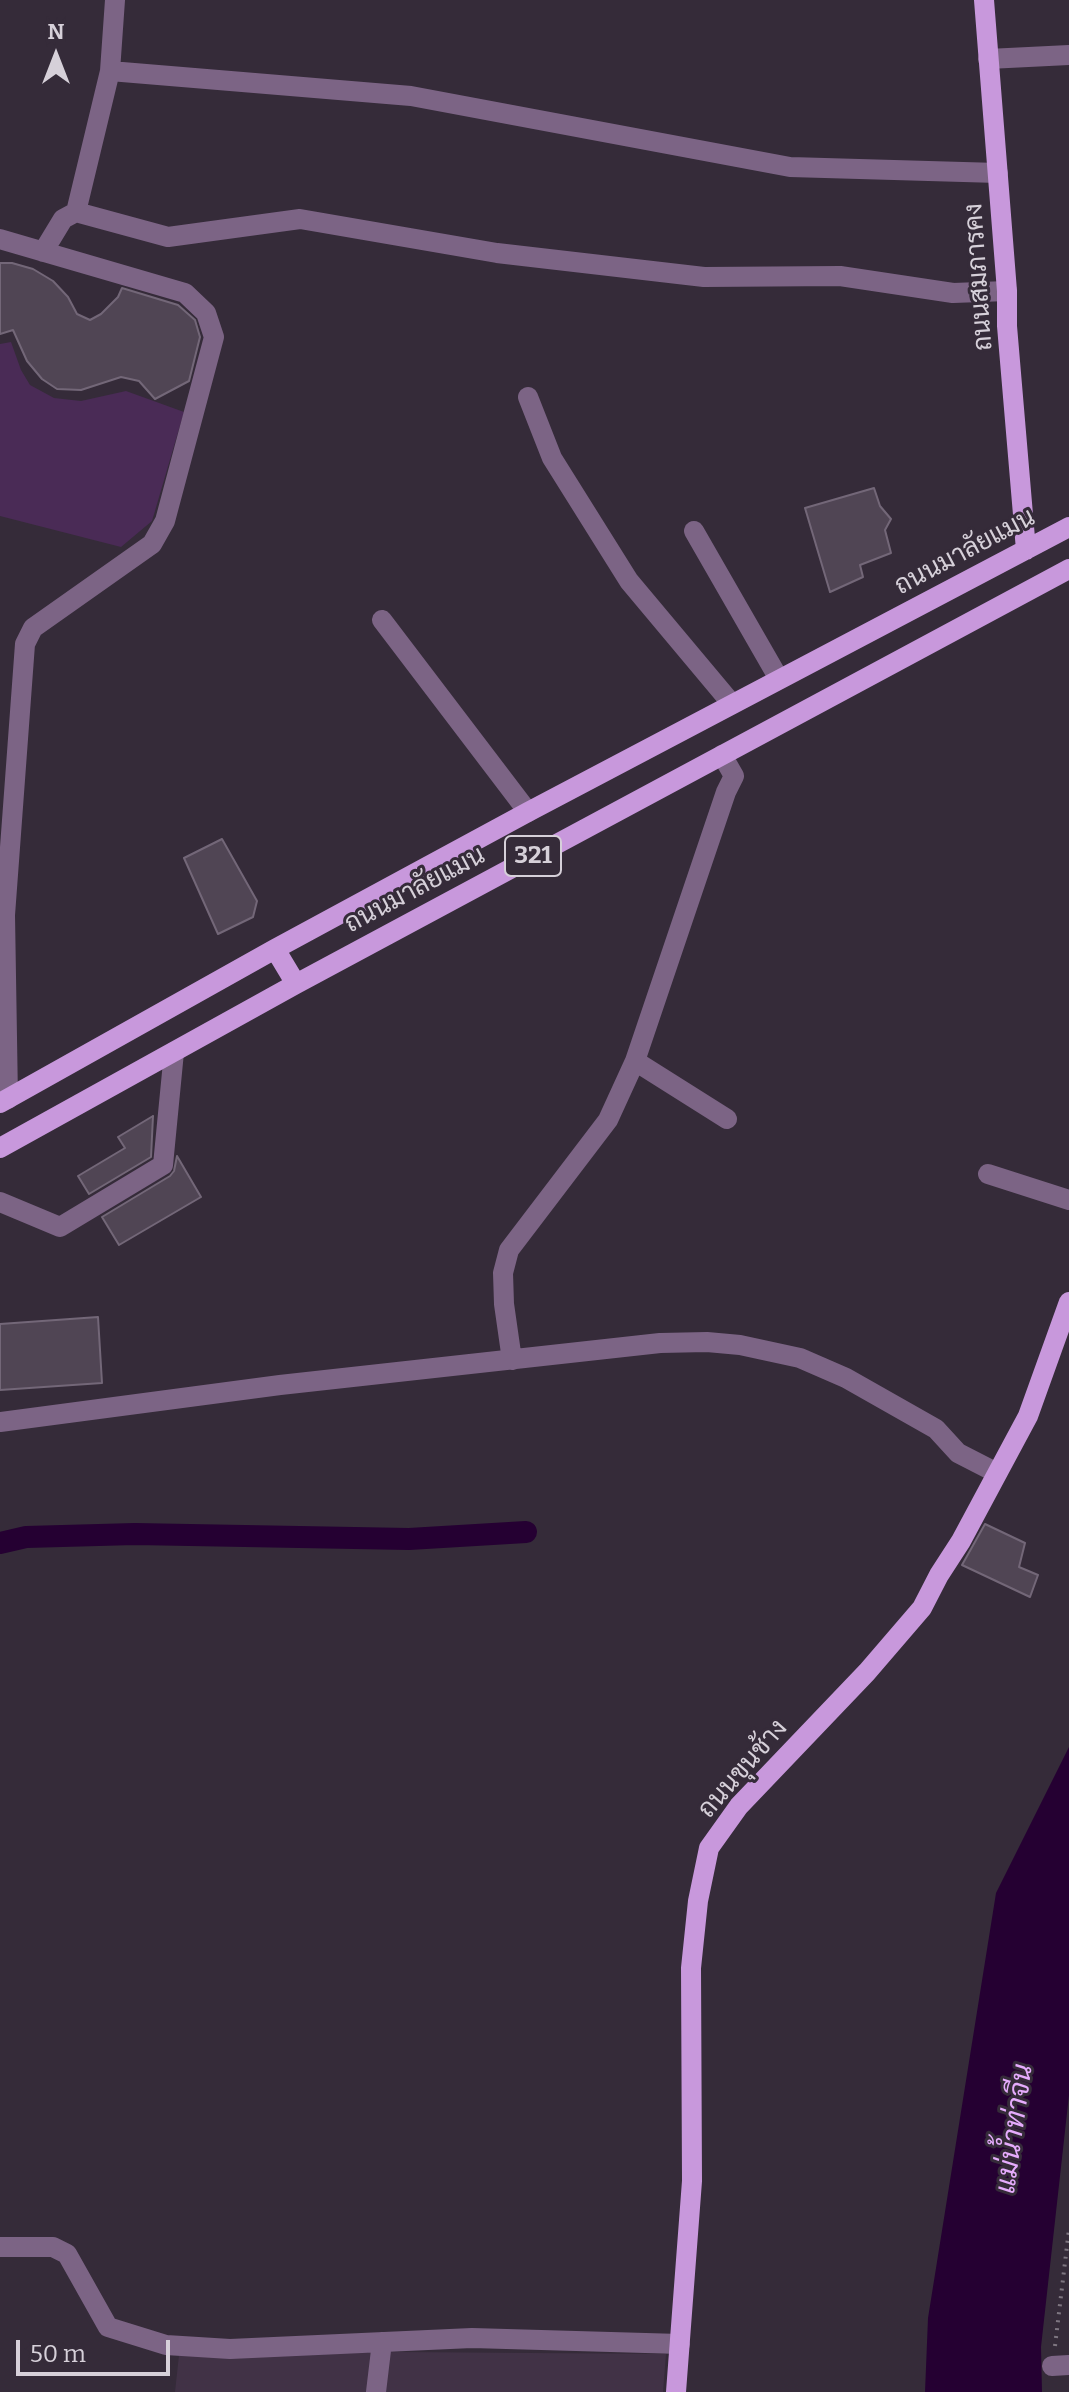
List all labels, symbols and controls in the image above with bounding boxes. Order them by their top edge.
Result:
north arrow [16,16,96,96]
text: N [48,18,64,45]
street label: ถนนสมภารคง [958,202,1000,352]
street label: ถนนมาลัยแมน [890,502,1040,602]
road number: 321 [505,836,561,876]
street label: ถนนมาลัยแมน [340,840,490,940]
street label: ถนนขุนช้าง [692,1713,794,1825]
water label: แม่น้ำท่าจีน [989,2062,1041,2196]
scale bar [20,2324,174,2374]
text: 50 m [30,2340,86,2368]

